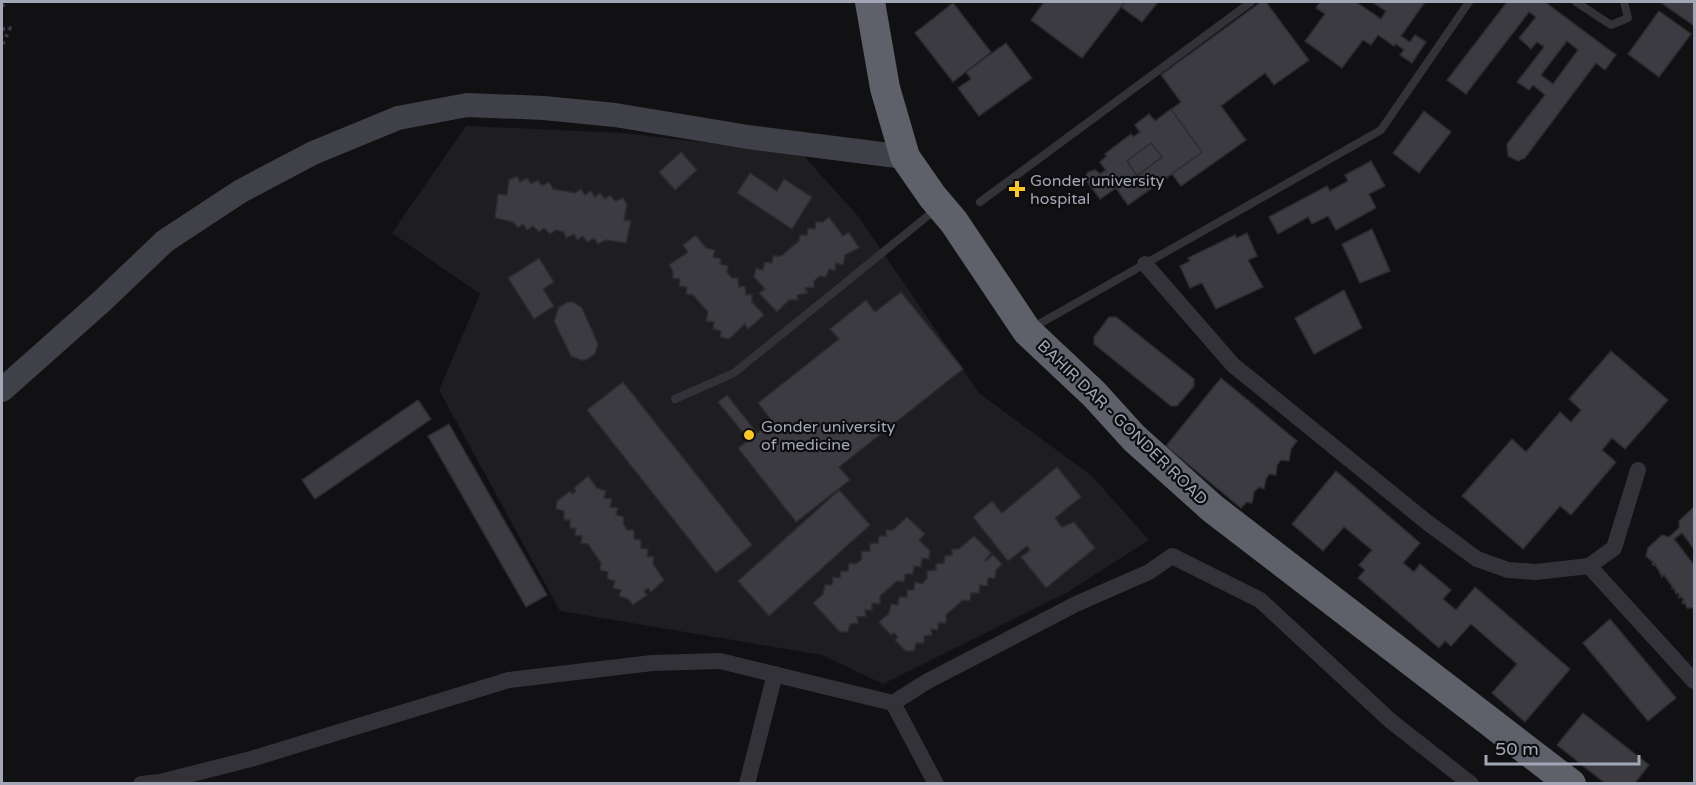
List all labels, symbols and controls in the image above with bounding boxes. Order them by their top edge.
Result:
place label: Gonder university hospital [1030,171,1165,209]
marker: Gonder university hospital [1008,180,1026,198]
street label: BAHIR DAR - GONDER ROAD [1033,336,1212,509]
place label: Gonder university of medicine [761,417,896,455]
marker: Gonder university of medicine [742,428,756,442]
scale bar [1486,728,1639,766]
text: 50 m [1495,738,1539,760]

